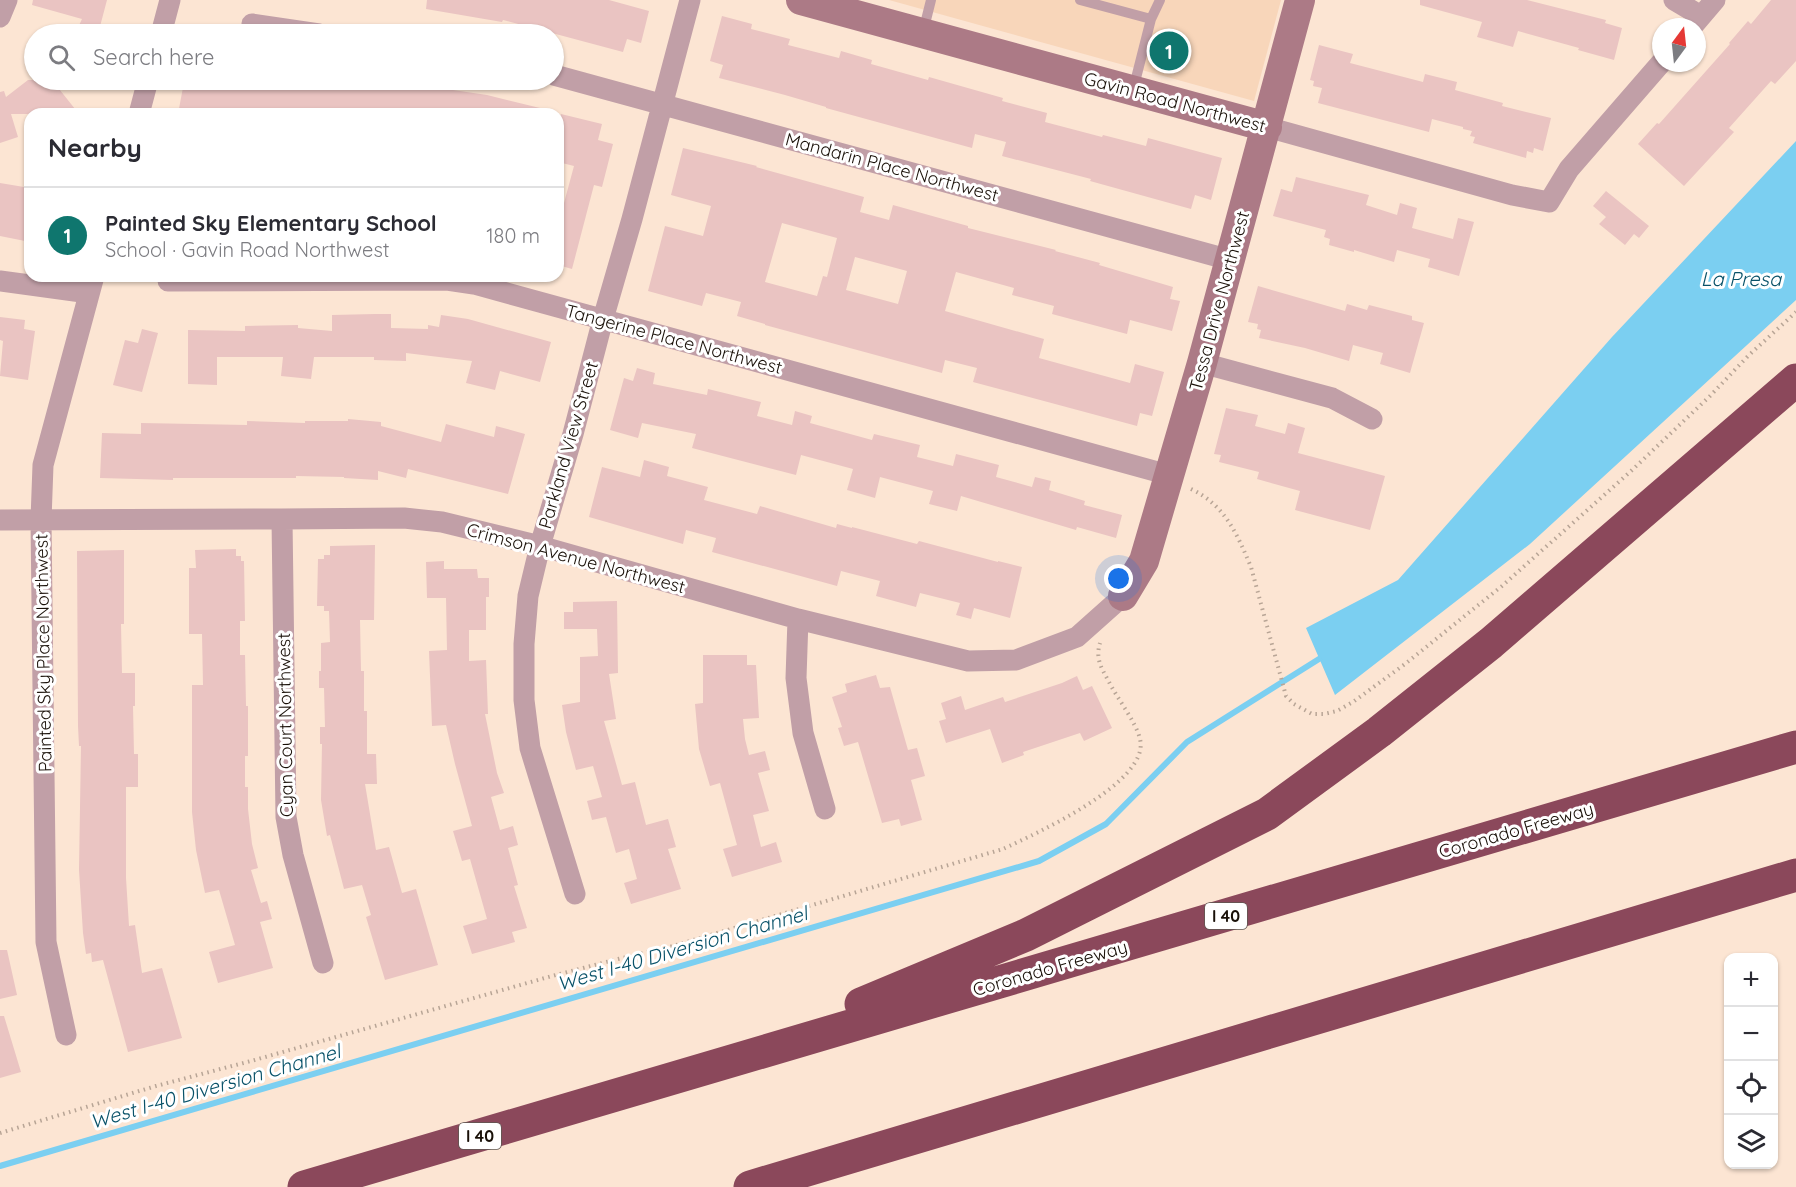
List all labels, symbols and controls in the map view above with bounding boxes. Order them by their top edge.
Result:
north arrow [1652,18,1706,72]
search box [24,24,564,90]
pin: 1 [1150,28,1188,74]
icon: search [45,41,78,74]
text: Search here [93,43,214,71]
street label: Gavin Road Northwest [1082,67,1268,137]
street label: Mandarin Place Northwest [783,127,1001,207]
text: Nearby [48,131,142,164]
street label: Tessa Drive Northwest [1184,208,1254,394]
text: Painted Sky Elementary School [105,209,437,237]
text: 1 [64,223,71,248]
text: 180 m [486,223,540,248]
text: School · Gavin Road Northwest [105,237,390,262]
water label: La Presa [1701,266,1783,291]
street label: Tangerine Place Northwest [563,299,785,379]
street label: Parkland View Street [533,359,603,531]
street label: Crimson Avenue Northwest [464,518,688,598]
street label: Painted Sky Place Northwest [29,534,57,772]
your location [1104,564,1133,593]
street label: Cyan Court Northwest [272,633,298,817]
street label: Coronado Freeway [1436,797,1596,863]
water label: West I-40 Diversion Channel [554,900,812,996]
road number: I 40 [1205,903,1247,929]
street label: Coronado Freeway [970,935,1130,1001]
map controls [1724,953,1778,1169]
button: + [1724,953,1778,1007]
button: − [1724,1007,1778,1061]
water label: West I-40 Diversion Channel [87,1038,345,1134]
button: locate [1724,1061,1778,1115]
button: layers [1724,1115,1778,1169]
road number: I 40 [459,1123,501,1149]

